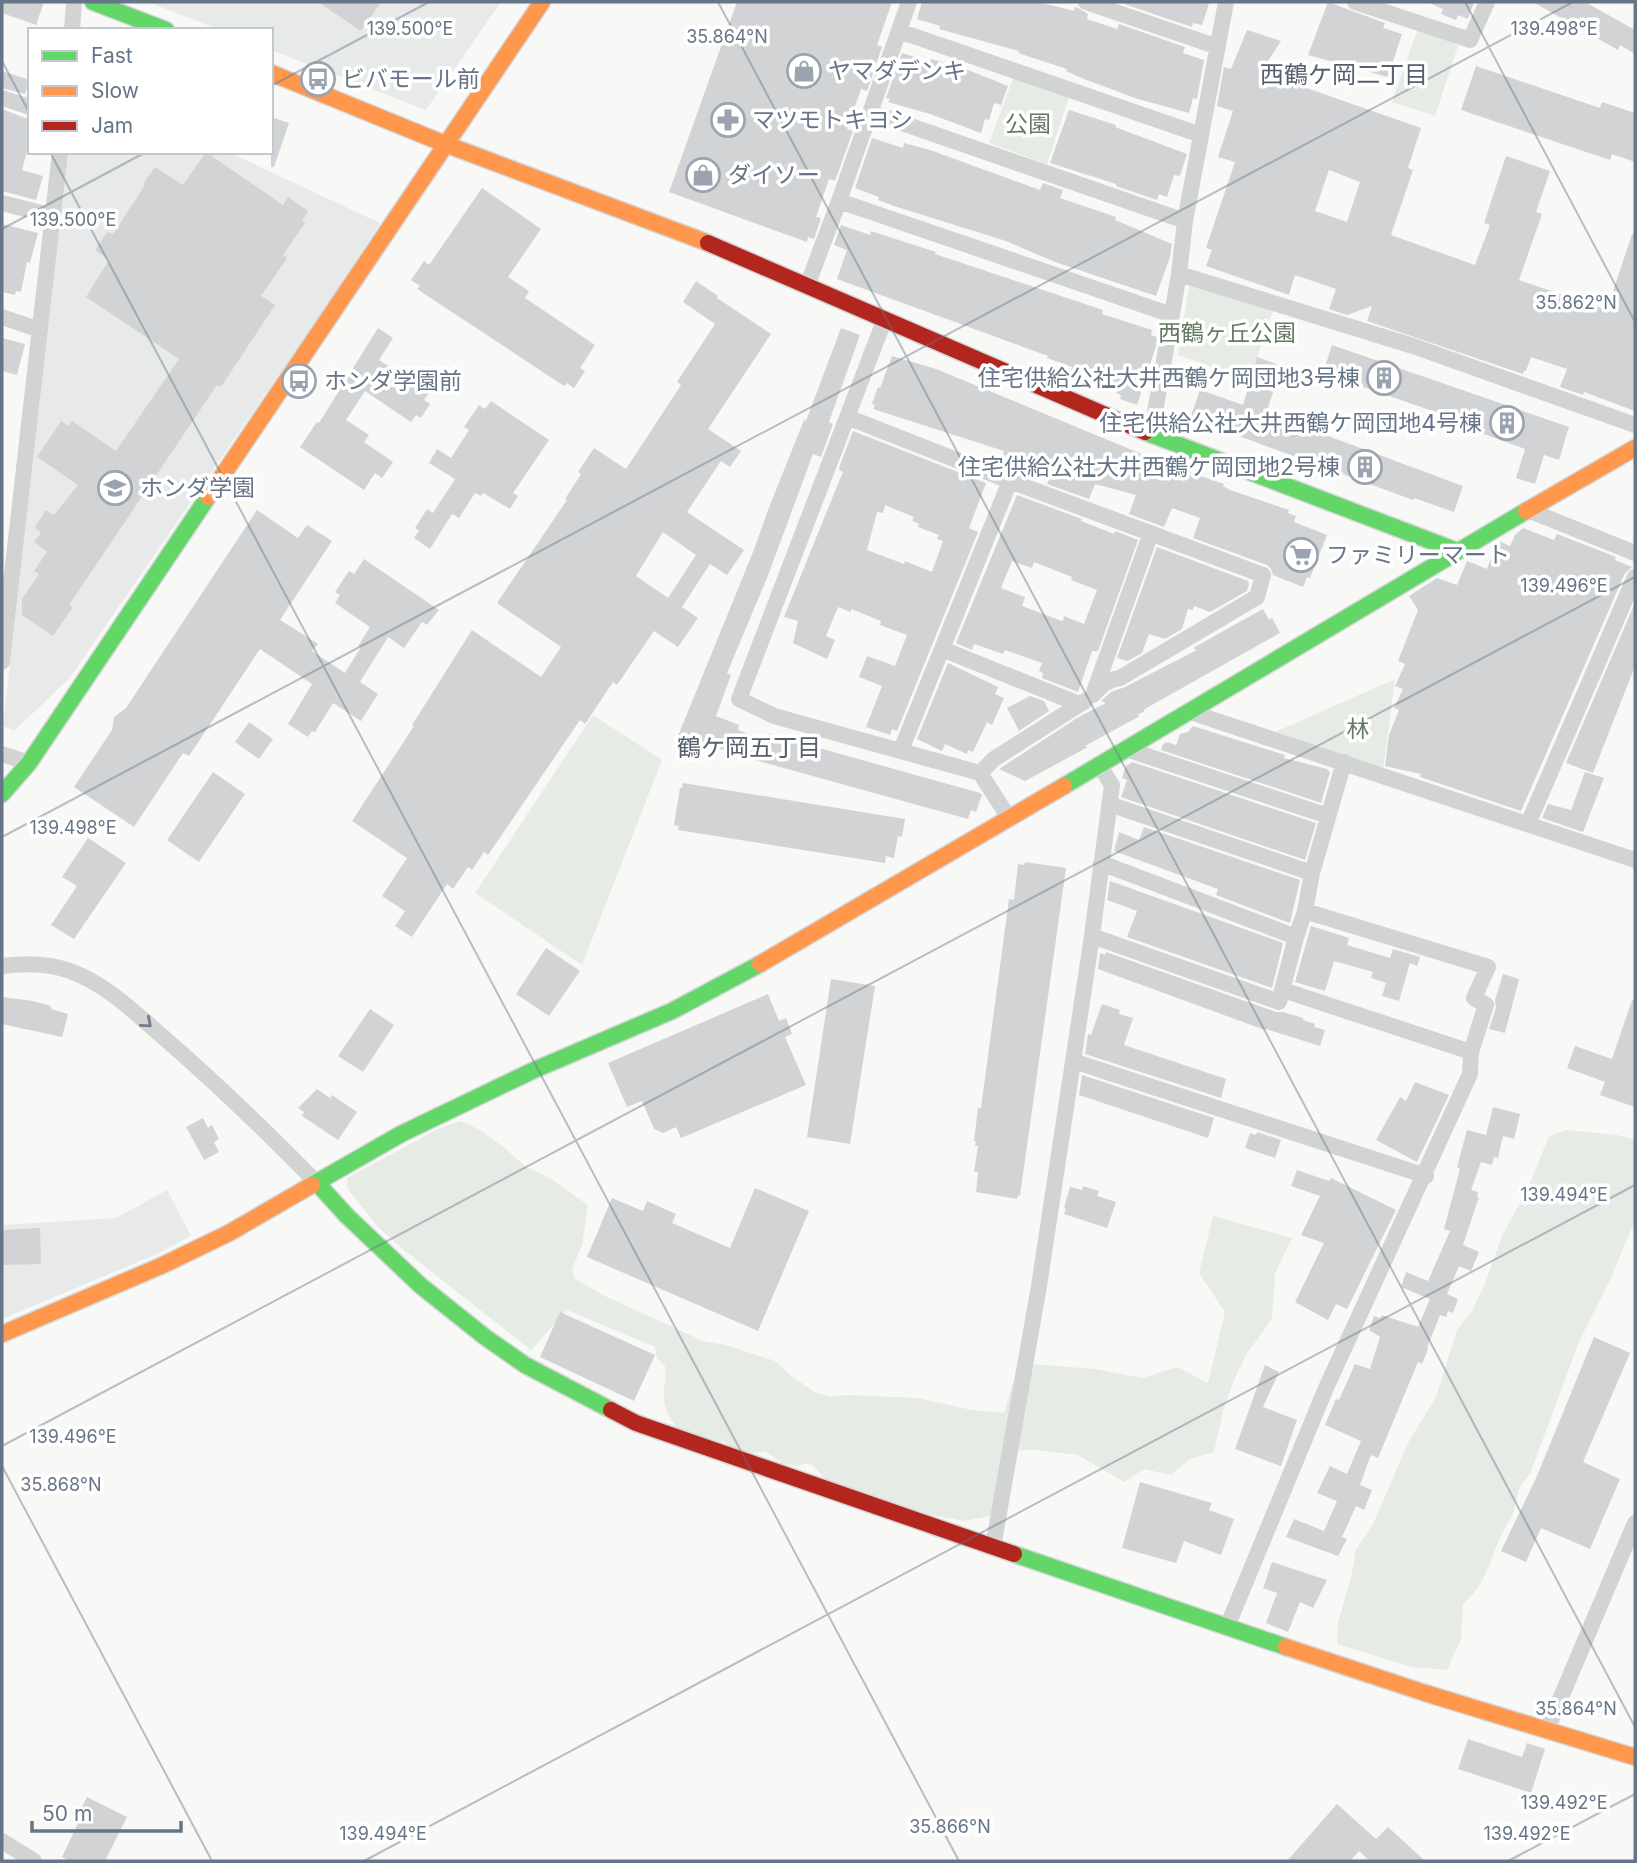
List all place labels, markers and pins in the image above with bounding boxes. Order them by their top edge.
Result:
shop icon: ヤマダデンキ [785,52,823,90]
place label: ヤマダデンキ [828,57,966,85]
bus stop icon: ビバモール前 [299,60,337,98]
place label: ビバモール前 [342,65,480,93]
pharmacy icon: マツモトキヨシ [709,101,747,139]
place label: マツモトキヨシ [752,106,913,134]
shop icon: ダイソー [684,156,722,194]
place label: ダイソー [728,161,820,189]
building icon: 住宅供給公社大井西鶴ケ岡団地3号棟 [1365,359,1403,397]
bus stop icon: ホンダ学園前 [280,362,318,400]
place label: 住宅供給公社大井西鶴ケ岡団地3号棟 [978,364,1360,392]
place label: ホンダ学園前 [324,367,462,395]
building icon: 住宅供給公社大井西鶴ケ岡団地4号棟 [1488,404,1526,442]
place label: 住宅供給公社大井西鶴ケ岡団地4号棟 [1099,409,1482,437]
building icon: 住宅供給公社大井西鶴ケ岡団地2号棟 [1346,448,1384,486]
place label: 住宅供給公社大井西鶴ケ岡団地2号棟 [958,453,1340,481]
school or university icon: ホンダ学園 [96,469,134,507]
place label: ホンダ学園 [140,474,255,502]
supermarket icon: ファミリーマート [1282,536,1320,574]
place label: ファミリーマート [1326,541,1510,569]

